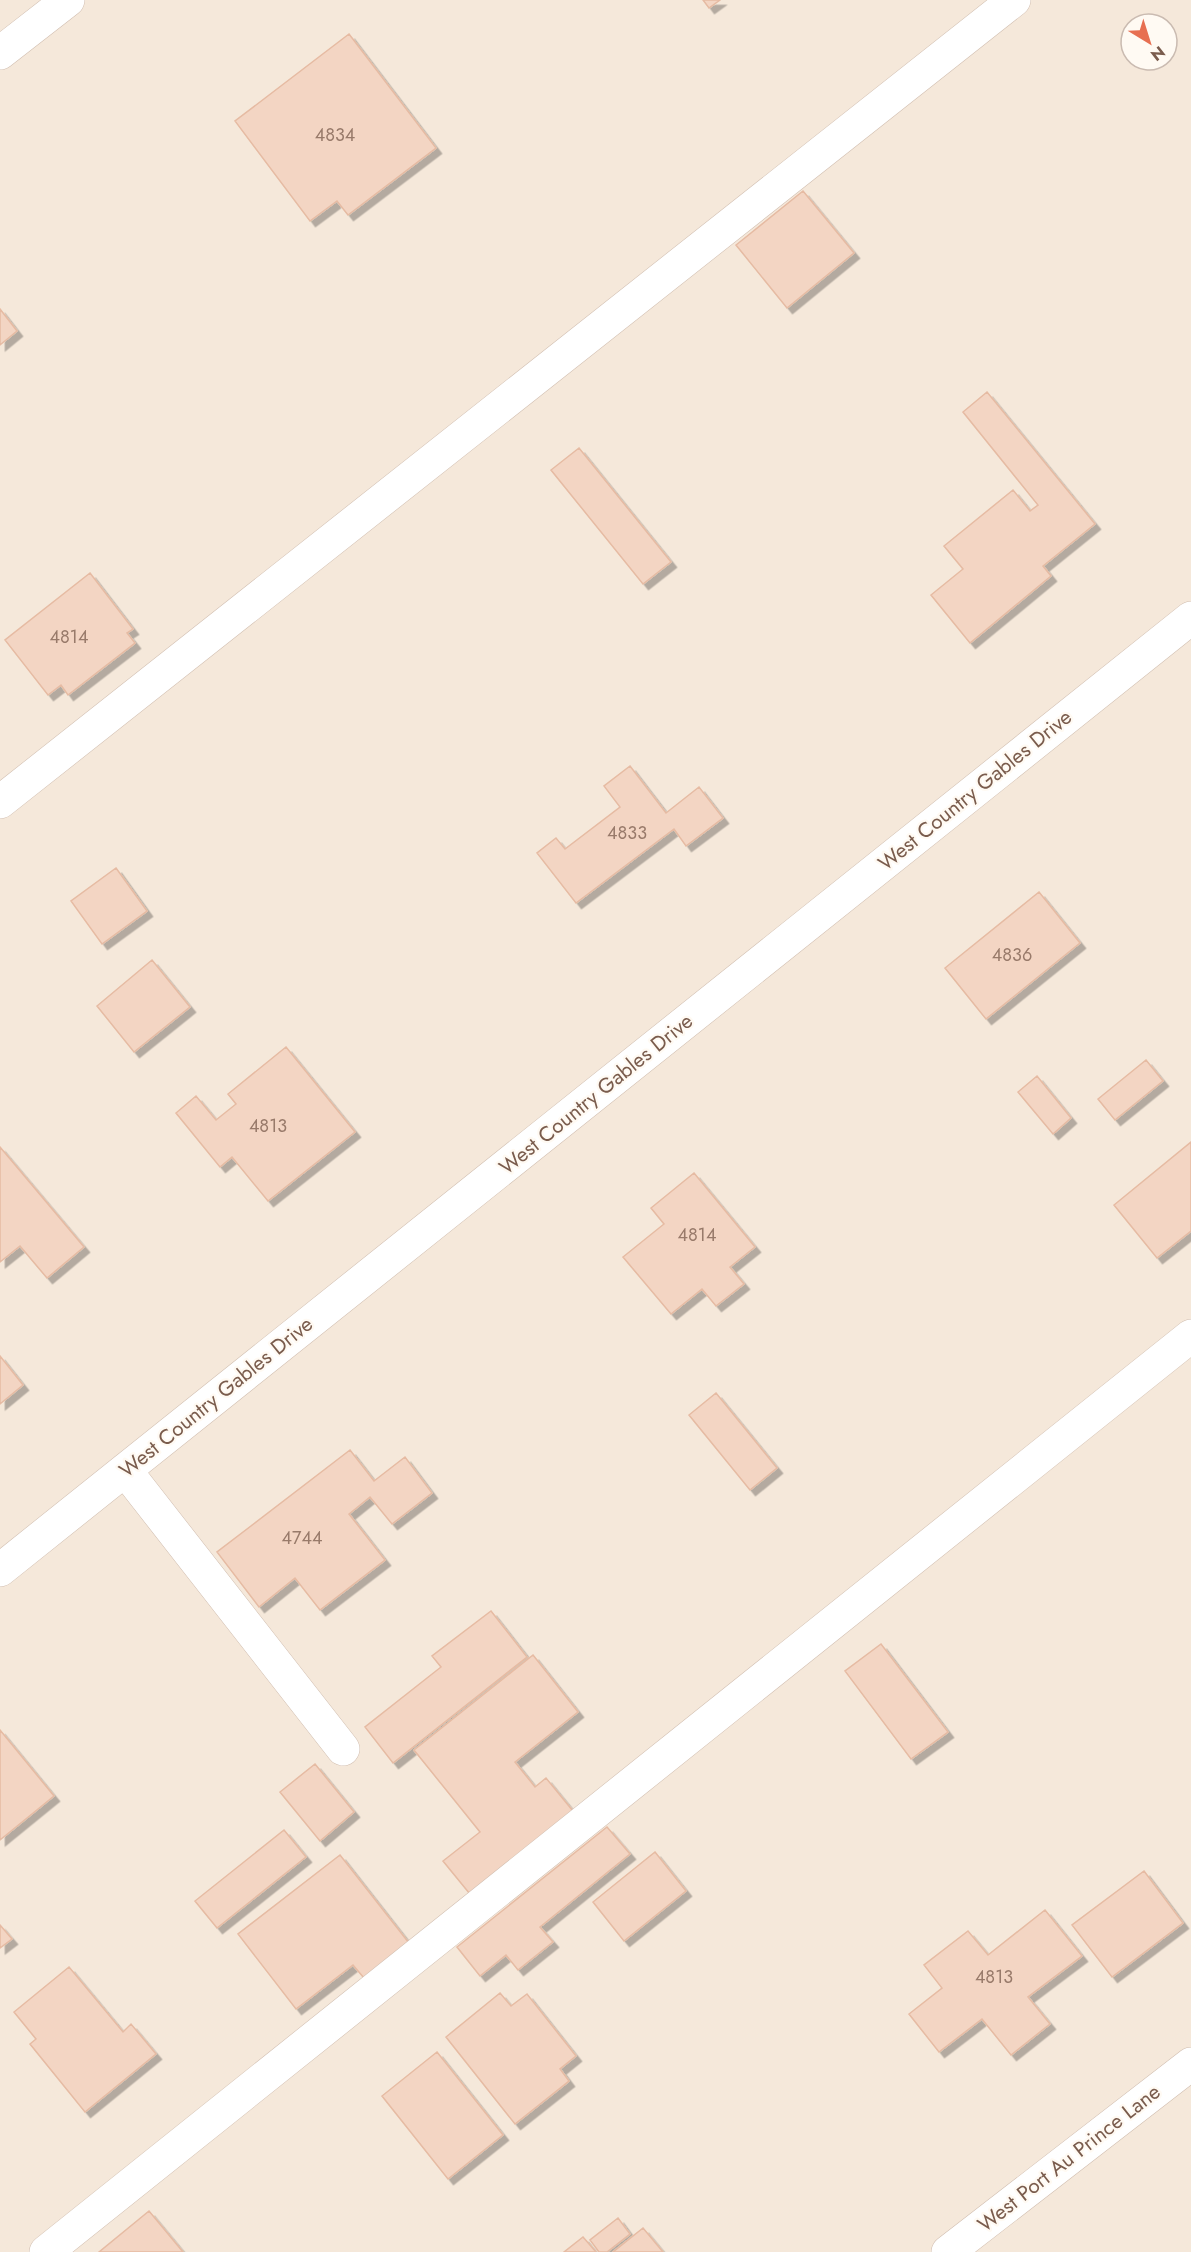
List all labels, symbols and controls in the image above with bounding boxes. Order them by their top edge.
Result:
north arrow [1119,12,1179,72]
text: N [1146,40,1170,66]
house number: 4834 [315,122,355,148]
house number: 4814 [50,624,88,650]
street label: West Country Gables Drive [872,702,1078,878]
house number: 4833 [607,820,647,846]
house number: 4836 [992,942,1032,968]
street label: West Country Gables Drive [493,1006,699,1182]
house number: 4813 [249,1113,287,1139]
house number: 4814 [678,1222,716,1248]
street label: West Country Gables Drive [113,1309,319,1485]
house number: 4744 [282,1525,322,1551]
house number: 4813 [975,1964,1013,1990]
street label: West Port Au Prince Lane [971,2077,1167,2239]

